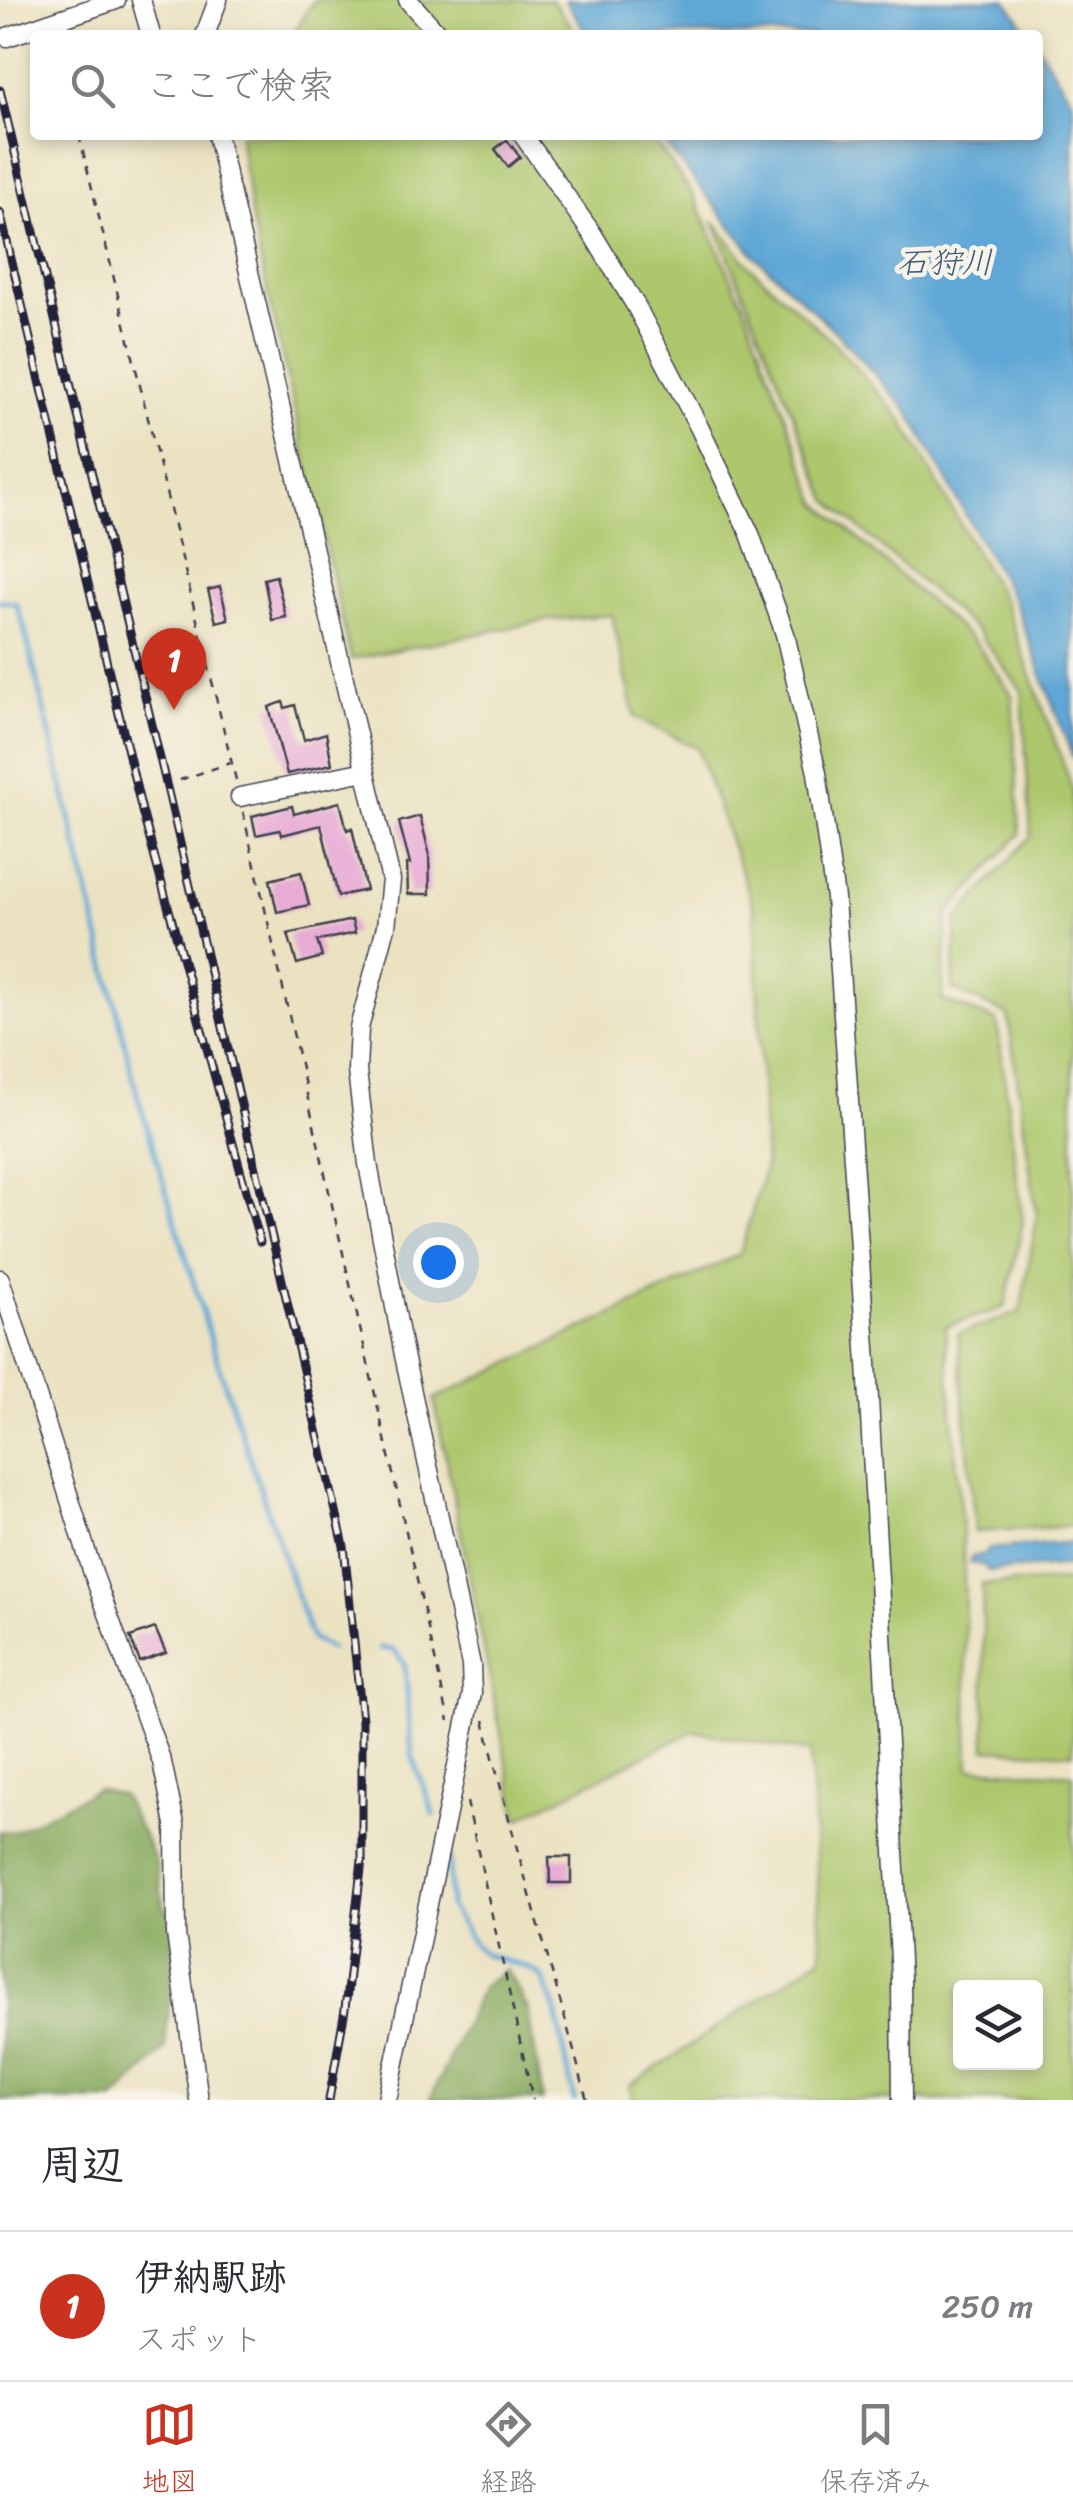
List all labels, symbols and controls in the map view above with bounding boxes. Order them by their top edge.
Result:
search box [30,30,1043,140]
text: ここで検索 [145,52,335,119]
icon: search [65,58,120,113]
water label: 石狩川 [897,234,993,291]
pin: 1 [142,628,206,710]
your location [413,1237,464,1288]
map controls [953,1980,1043,2070]
button: layers [953,1980,1043,2070]
text: 周辺 [40,2128,124,2202]
text: 伊納駅跡 [135,2244,287,2311]
text: 1 [66,2278,79,2335]
text: 250 m [942,2278,1033,2335]
text: スポット [135,2311,263,2368]
tab: 地図 [141,2397,198,2506]
tab: 経路 [480,2397,537,2506]
tab: 保存済み [819,2397,932,2506]

